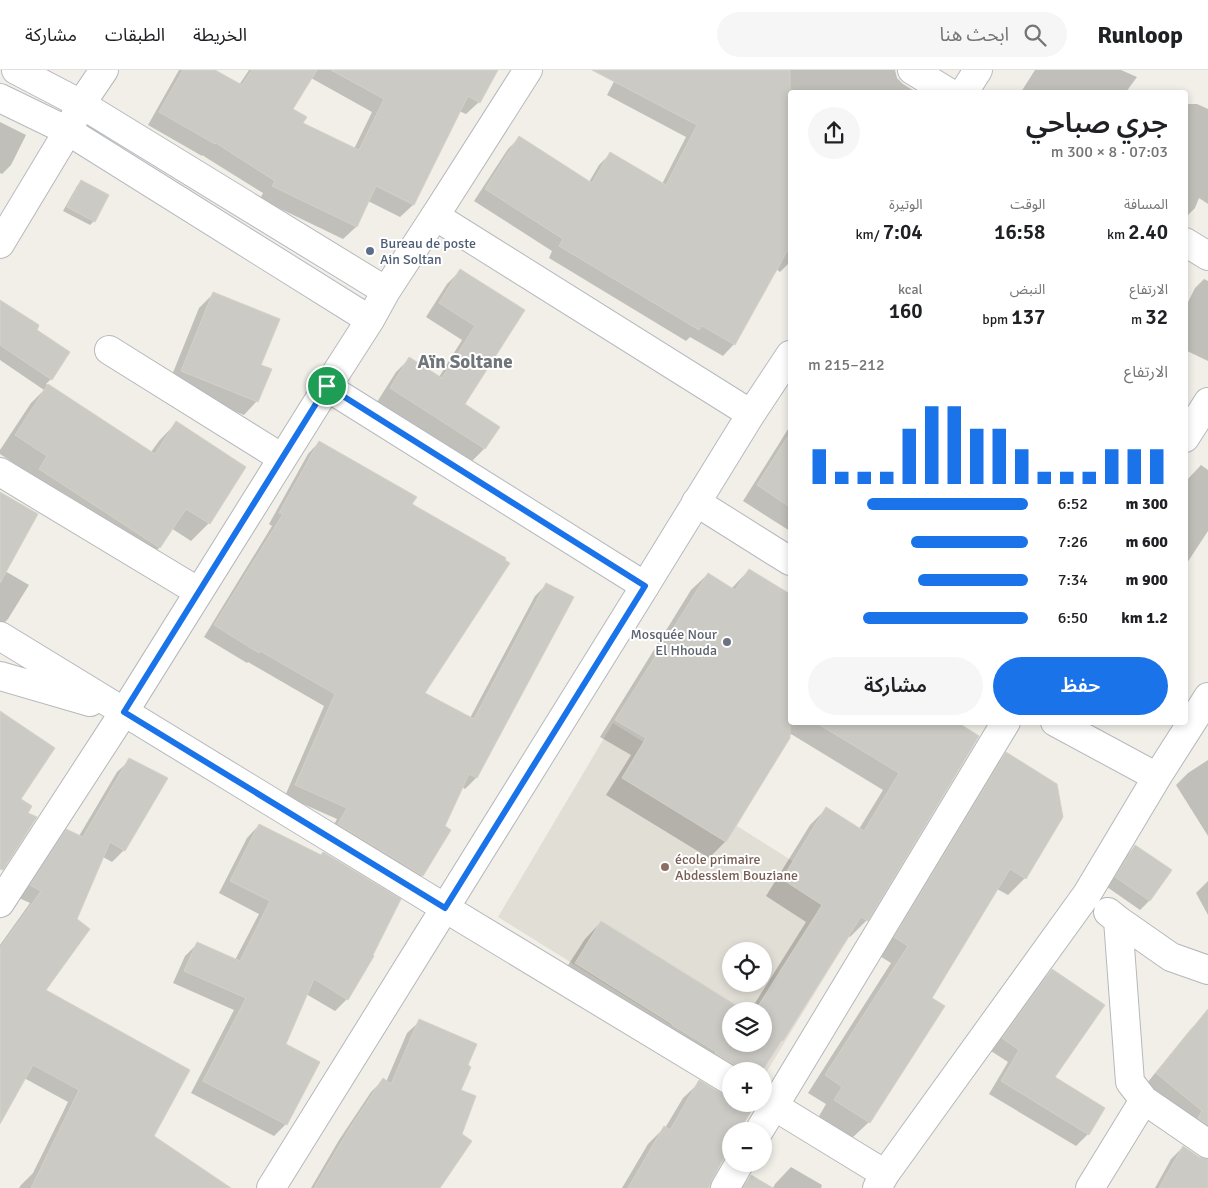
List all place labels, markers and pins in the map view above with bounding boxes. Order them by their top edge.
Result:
place label: Bureau de poste Ain Soltan [380,235,476,268]
marker: Bureau de poste Ain Soltan [364,245,376,257]
pin [306,365,348,407]
place label: Mosquée Nour El Hhouda [631,626,718,659]
marker: Mosquée Nour El Hhouda [721,636,733,648]
place label: école primaire Abdesslem Bouziane [675,851,798,884]
marker: école primaire Abdesslem Bouziane [659,861,671,873]

